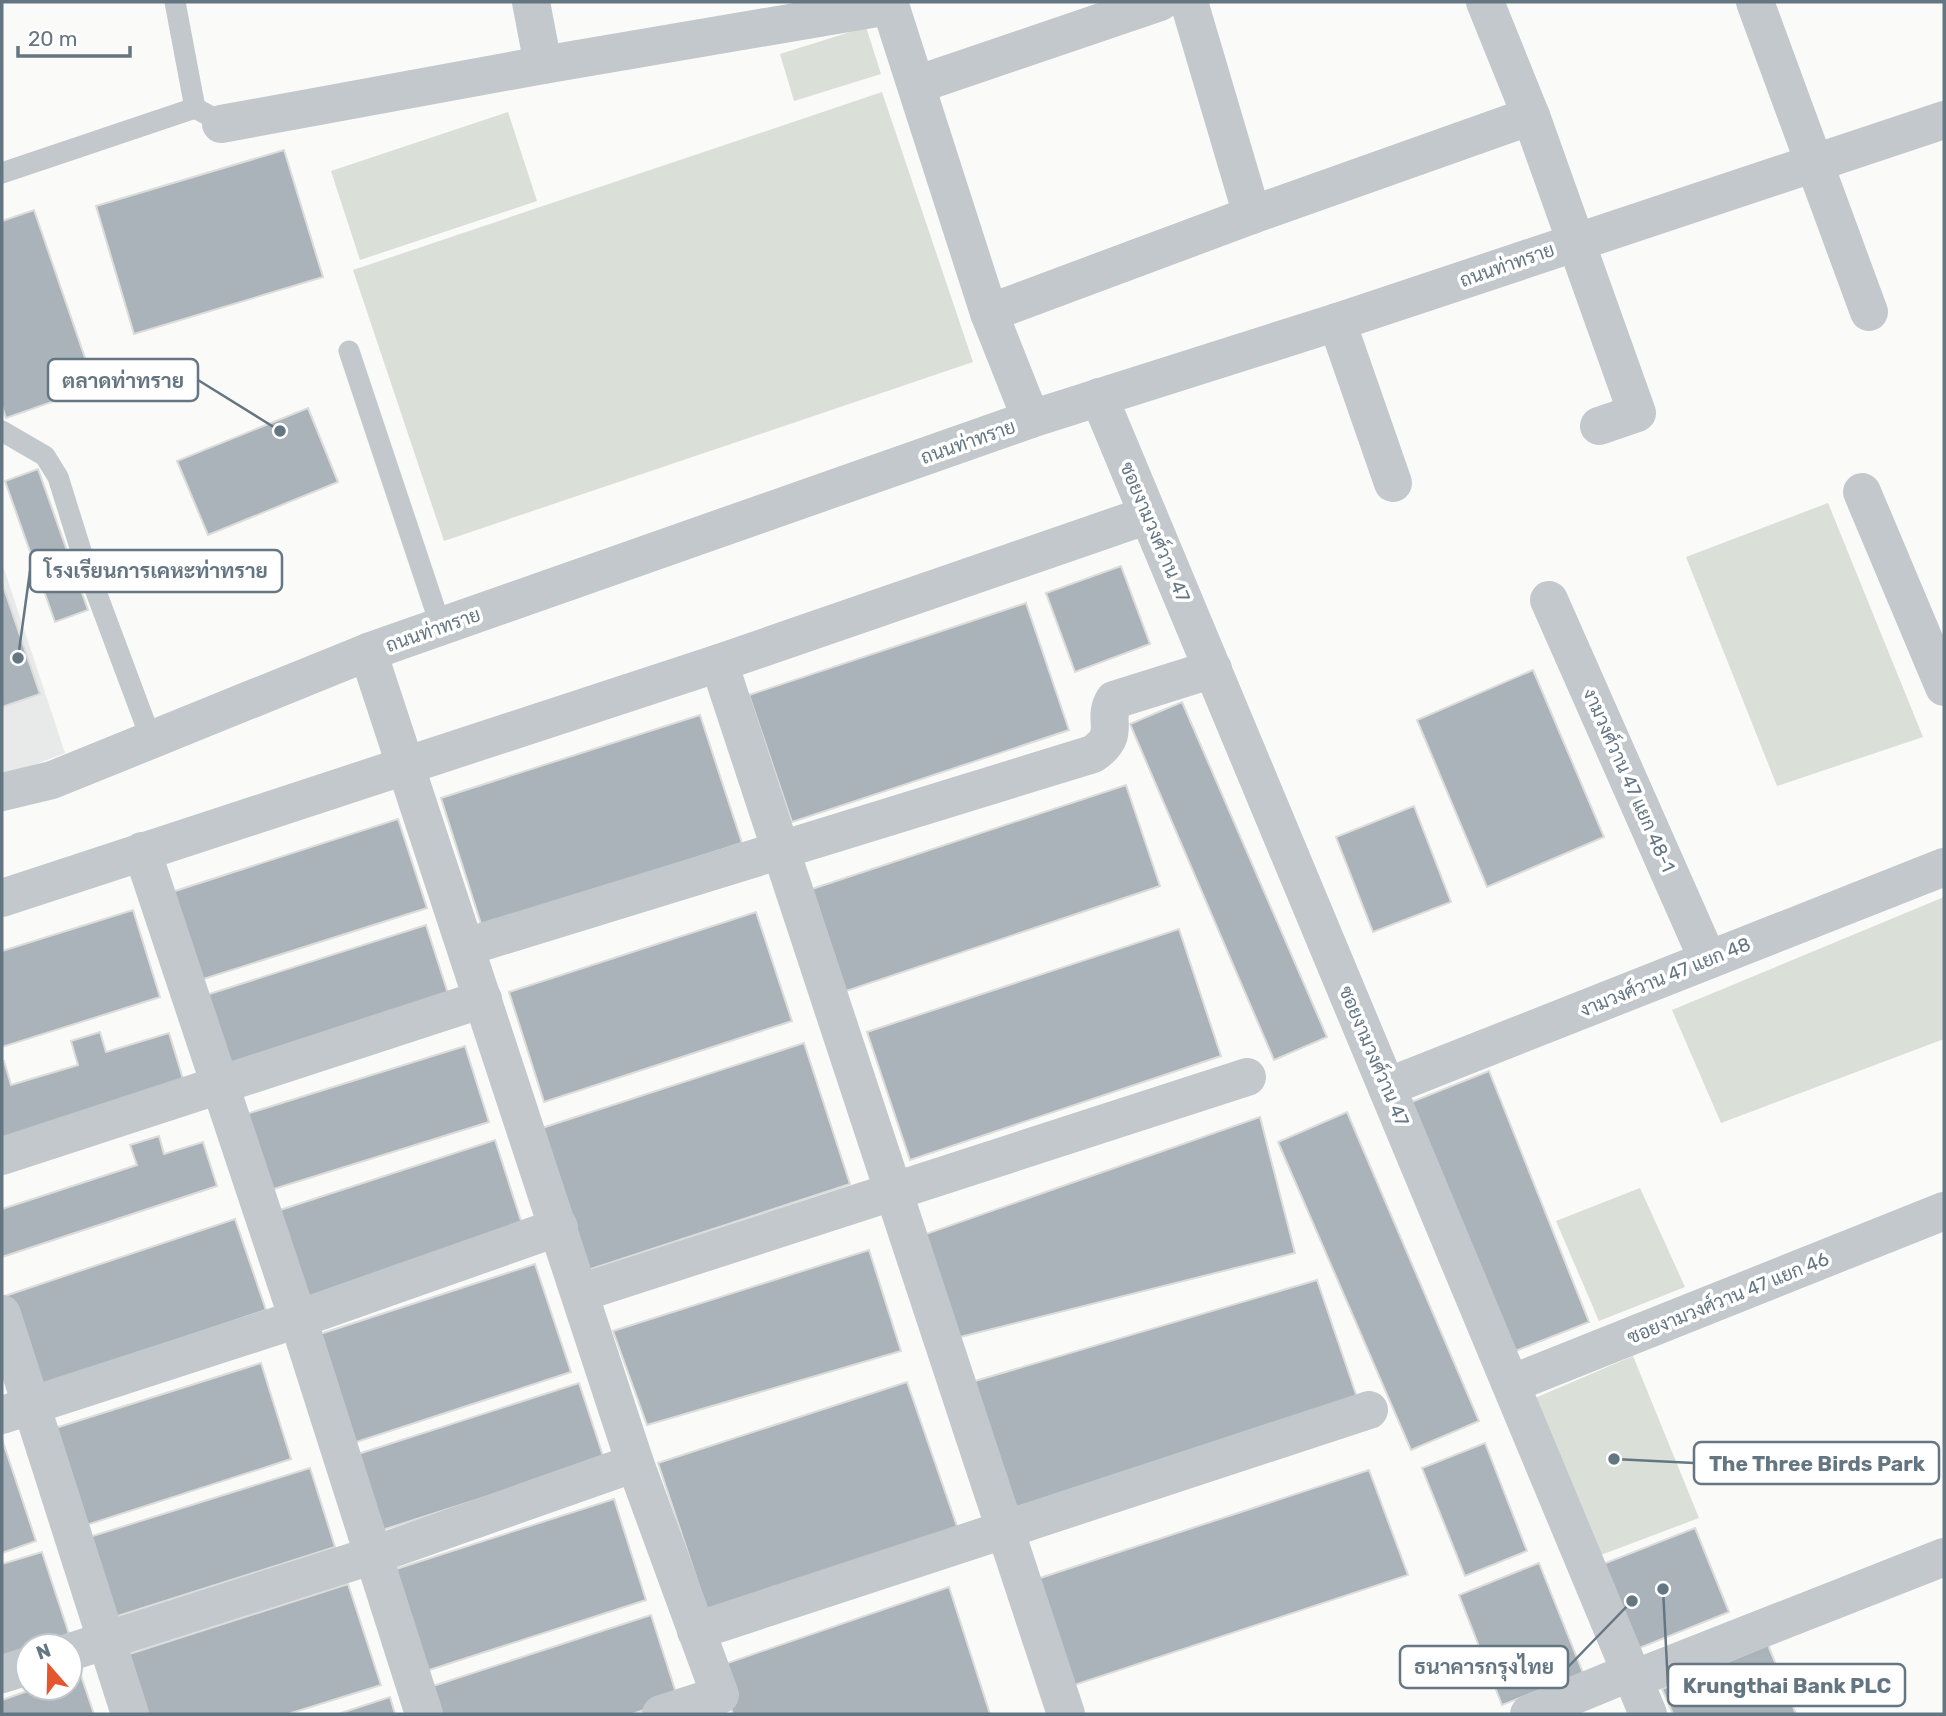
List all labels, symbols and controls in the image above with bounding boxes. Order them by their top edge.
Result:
scale bar [18,14,130,58]
text: 20 m [28,26,77,51]
street label: ถนนท่าทราย [1457,238,1557,292]
callout: ตลาดท่าทราย [48,359,198,401]
text: ตลาดท่าทราย [62,368,184,393]
street label: ถนนท่าทราย [918,415,1018,469]
street label: ซอยงามวงศ์วาน 47 [1115,458,1196,606]
callout: โรงเรียนการเคหะท่าทราย [30,550,282,592]
text: โรงเรียนการเคหะท่าทราย [42,557,268,583]
street label: ถนนท่าทราย [383,603,483,657]
street label: งามวงศ์วาน 47 แยก 48-1 [1578,684,1681,876]
street label: งามวงศ์วาน 47 แยก 48 [1576,931,1754,1022]
street label: ซอยงามวงศ์วาน 47 [1334,982,1415,1130]
street label: ซอยงามวงศ์วาน 47 แยก 46 [1624,1246,1832,1349]
callout: The Three Birds Park [1694,1442,1939,1484]
text: The Three Birds Park [1709,1451,1926,1476]
north arrow [14,1632,84,1702]
text: N [33,1638,54,1665]
callout: ธนาคารกรุงไทย [1400,1646,1568,1688]
text: ธนาคารกรุงไทย [1414,1653,1554,1682]
callout: Krungthai Bank PLC [1668,1664,1905,1706]
text: Krungthai Bank PLC [1683,1673,1892,1698]

